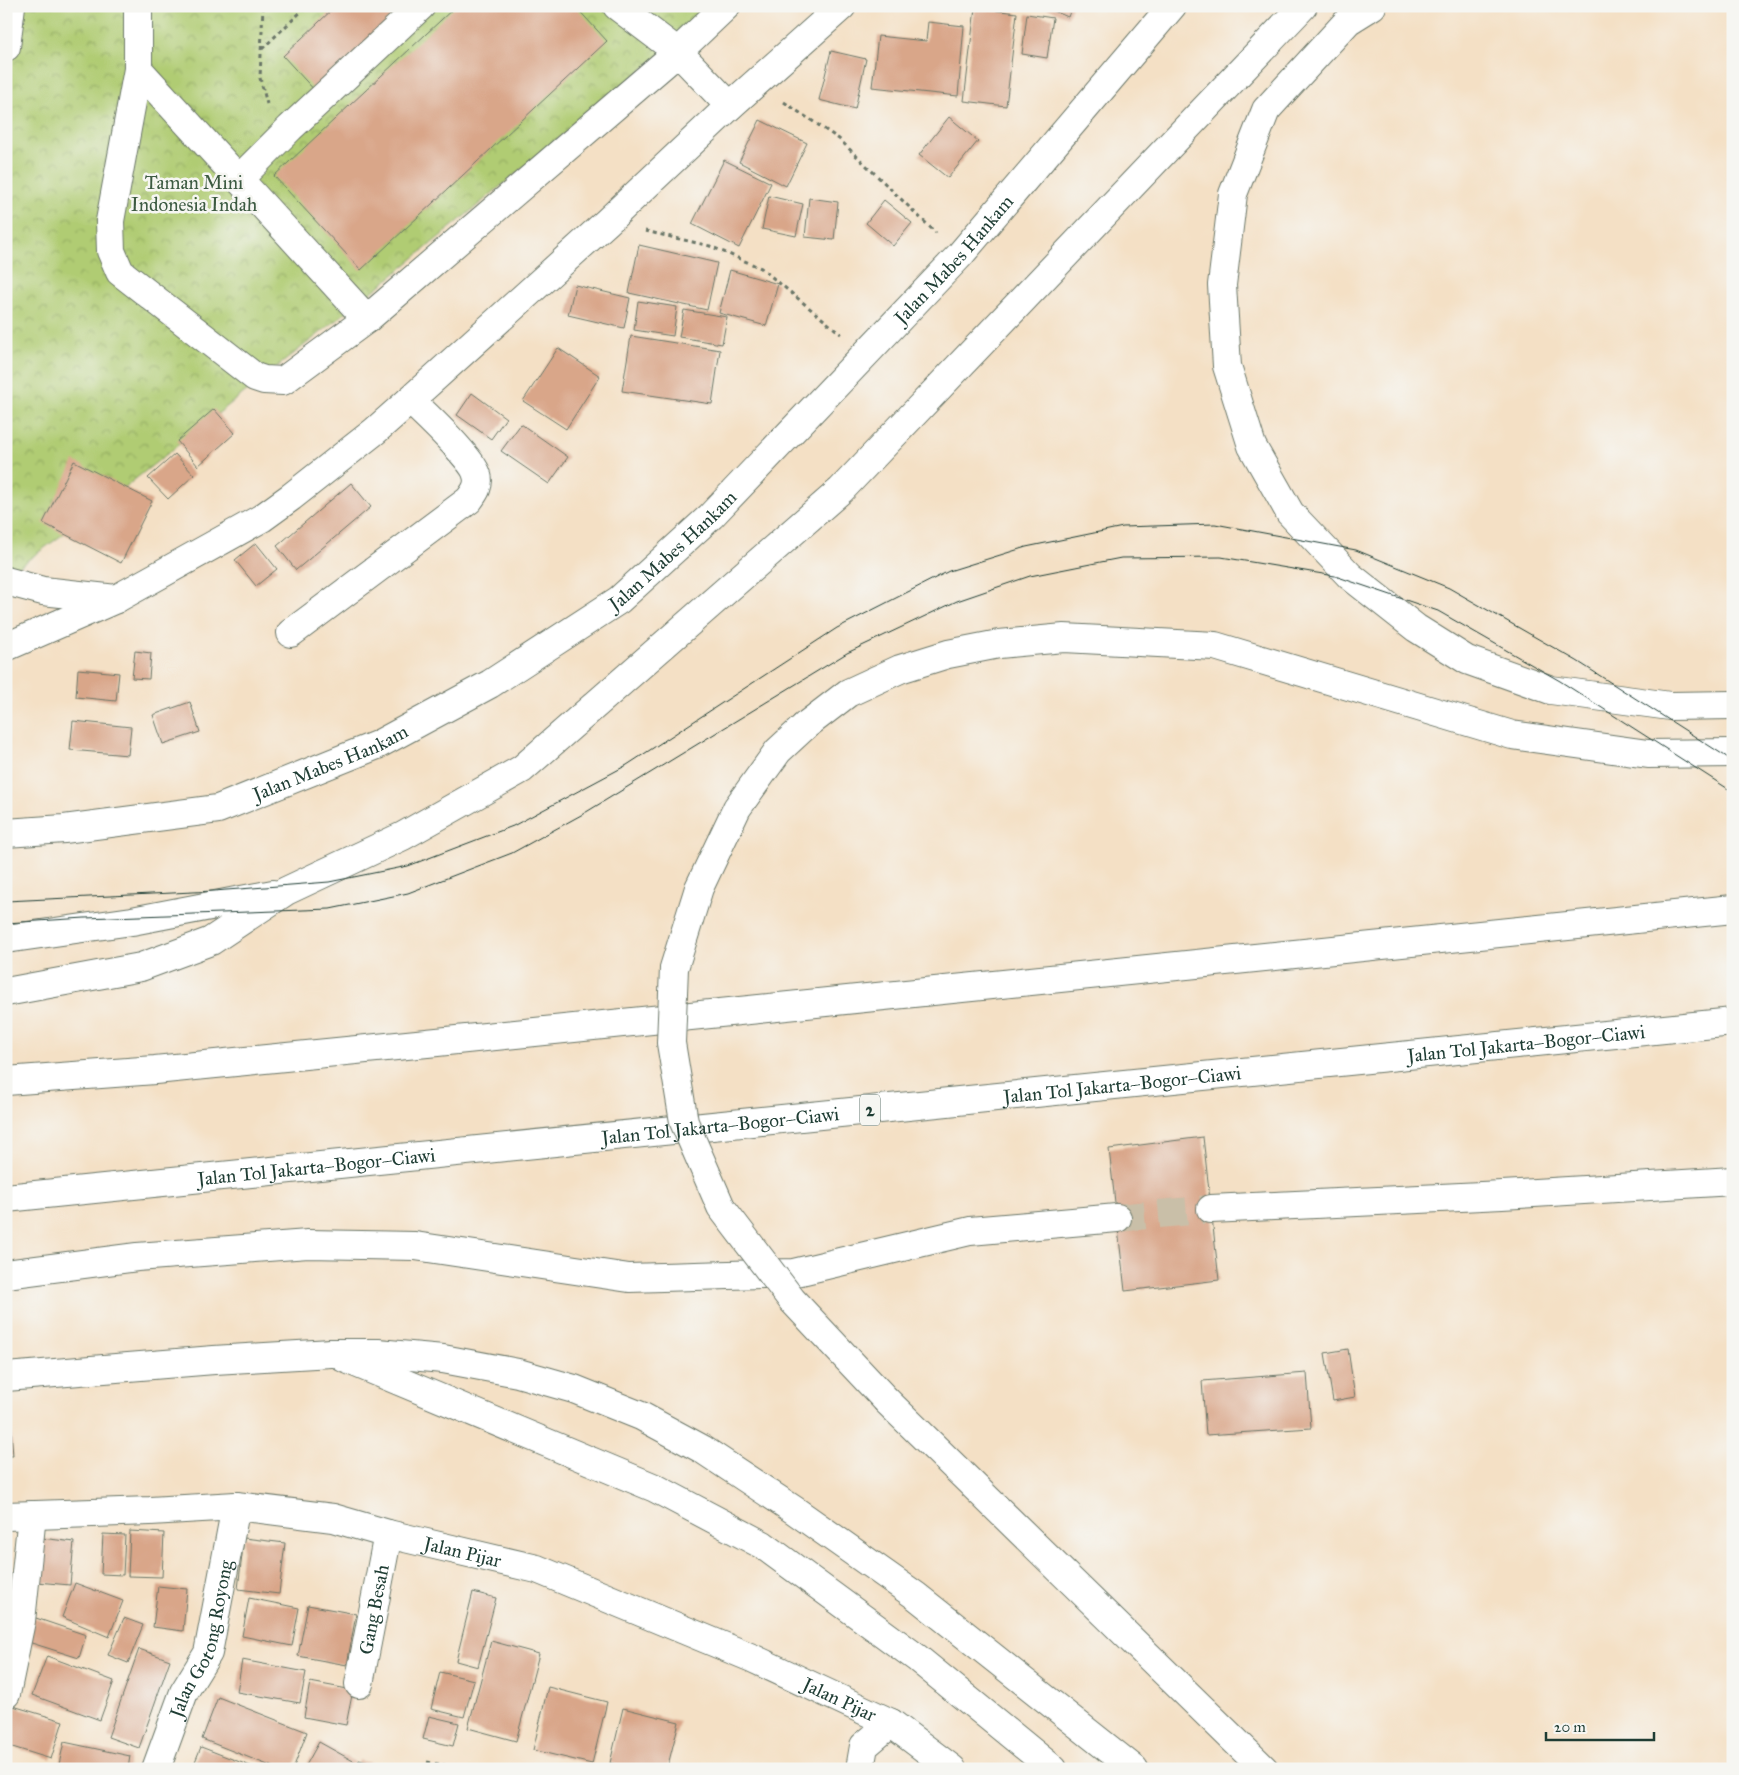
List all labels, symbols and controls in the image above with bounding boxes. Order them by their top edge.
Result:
park label: Taman Mini Indonesia Indah [131,171,258,216]
street label: Jalan Mabes Hankam [888,190,1018,331]
street label: Jalan Mabes Hankam [603,486,741,618]
street label: Jalan Mabes Hankam [248,719,412,807]
street label: Jalan Tol Jakarta–Bogor–Ciawi [1404,1020,1646,1068]
street label: Jalan Tol Jakarta–Bogor–Ciawi [1000,1061,1242,1109]
road number: 2 [860,1094,880,1126]
street label: Jalan Tol Jakarta–Bogor–Ciawi [598,1102,840,1150]
street label: Jalan Tol Jakarta–Bogor–Ciawi [194,1143,436,1192]
street label: Jalan Pijar [419,1531,504,1572]
street label: Jalan Gotong Royong [164,1558,238,1723]
street label: Gang Besah [354,1562,394,1656]
street label: Jalan Pijar [797,1672,881,1727]
scale bar [1546,1710,1654,1742]
text: 20 m [1554,1718,1586,1736]

